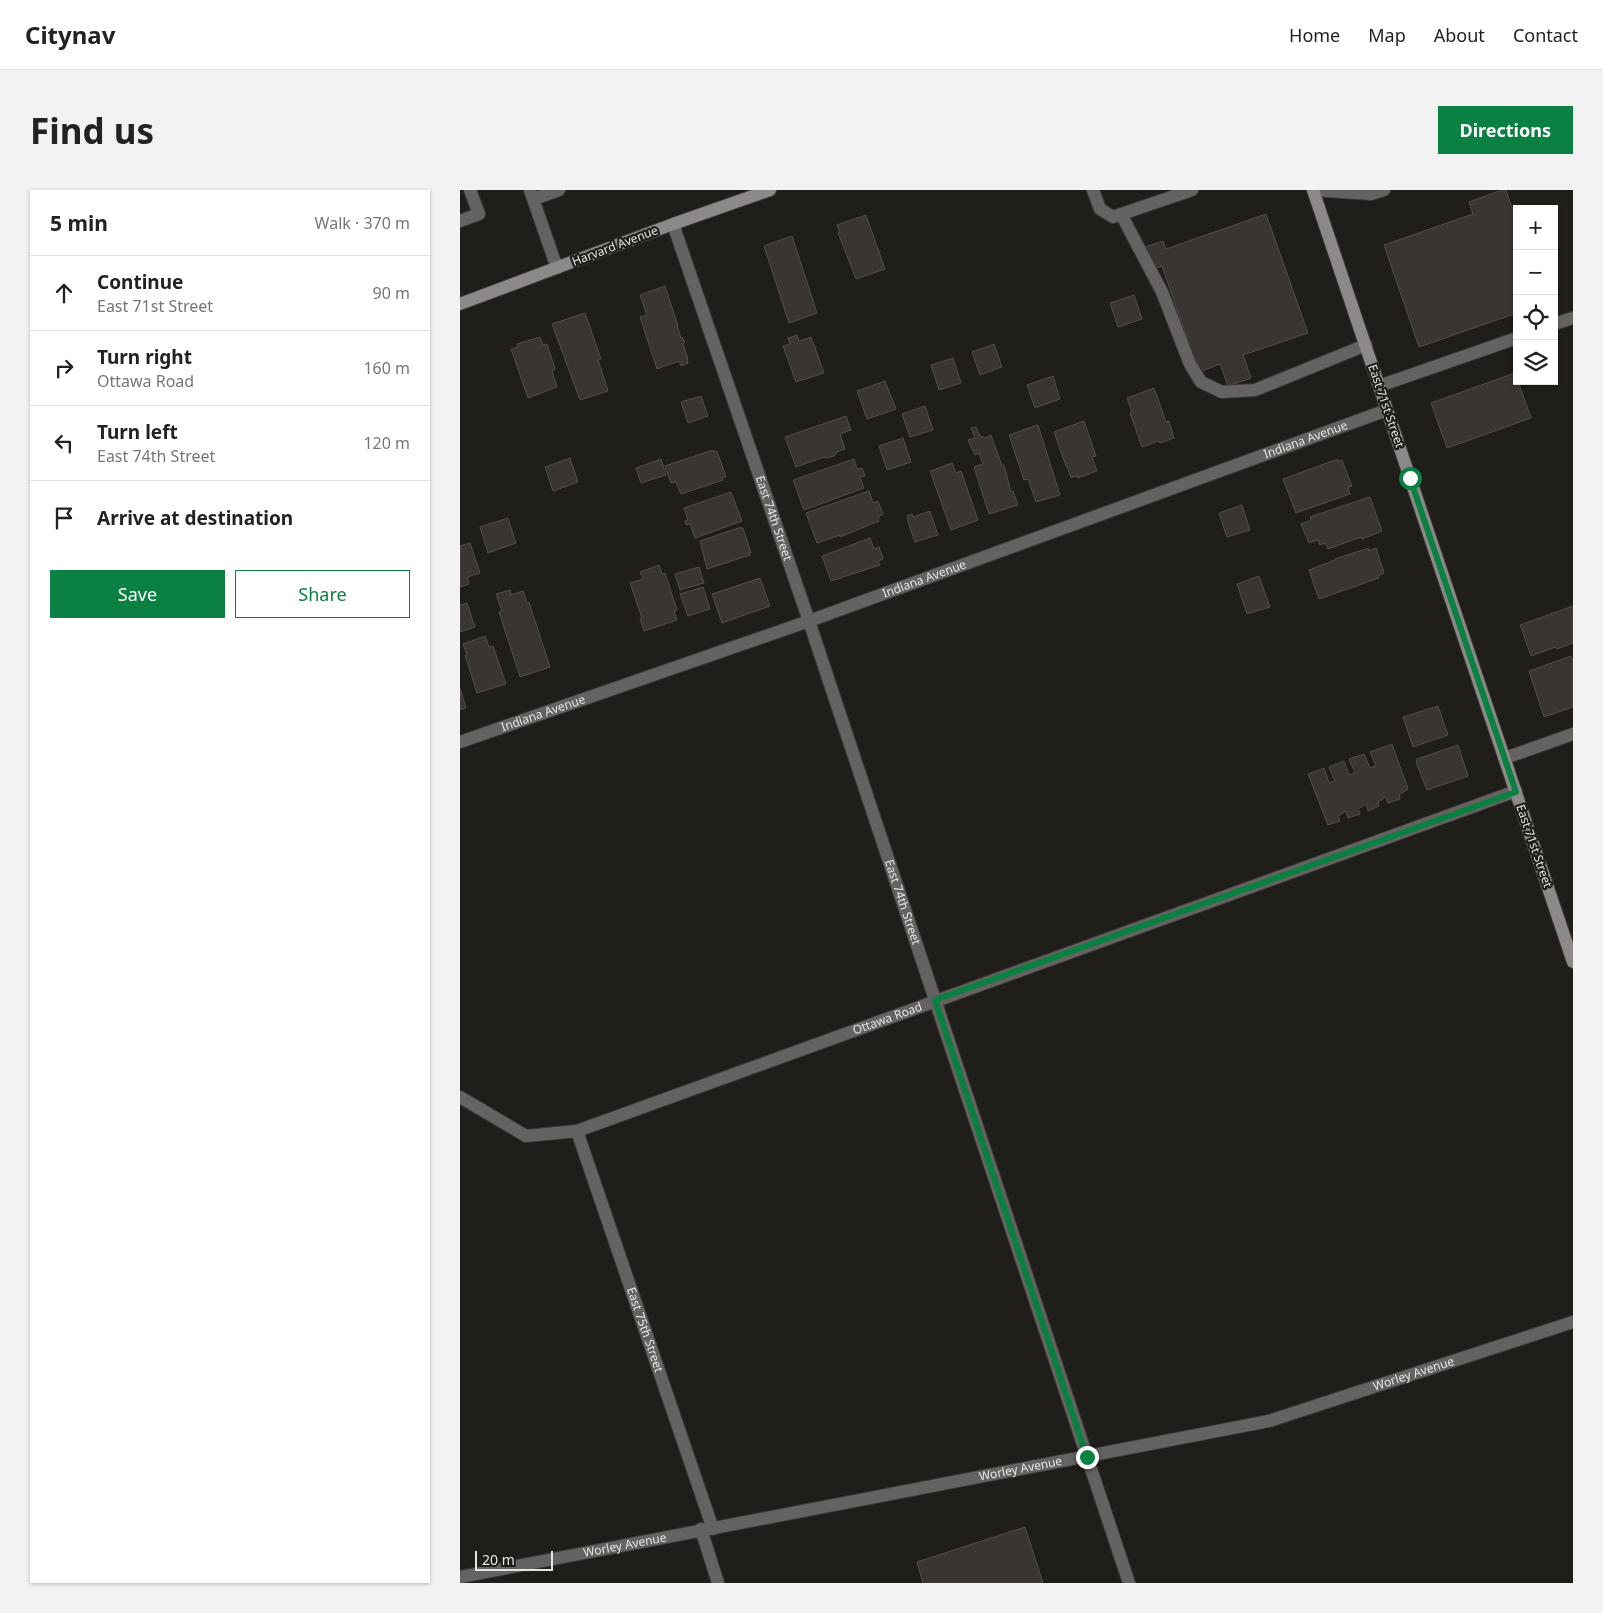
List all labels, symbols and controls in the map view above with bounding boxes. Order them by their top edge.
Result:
text: Citynav [25,18,115,51]
text: Home [1289,23,1340,47]
text: Map [1368,23,1406,47]
text: About [1434,23,1485,47]
text: Contact [1513,23,1578,47]
button: Directions [1438,106,1573,154]
text: Find us [30,107,154,154]
map controls [1513,205,1558,385]
button: + [1513,205,1558,250]
text: 5 min [50,209,108,237]
text: Walk · 370 m [315,212,410,234]
street label: Harvard Avenue [569,221,660,270]
button: − [1513,250,1558,295]
text: Continue [97,269,183,295]
icon: ahead [50,279,78,307]
text: 90 m [373,282,410,304]
text: East 71st Street [97,295,213,317]
button: locate [1513,295,1558,340]
button: layers [1513,340,1558,385]
text: Turn right [97,344,192,370]
icon: right [50,354,78,382]
text: 160 m [363,357,410,379]
street label: East 71st Street [1364,362,1409,450]
text: Ottawa Road [97,370,194,392]
street label: Indiana Avenue [1261,416,1350,462]
text: Turn left [97,419,178,445]
icon: left [50,429,78,457]
text: 120 m [363,432,410,454]
text: East 74th Street [97,445,215,467]
route start [1399,467,1422,490]
street label: East 74th Street [752,473,797,563]
icon: arrive [50,504,78,532]
text: Arrive at destination [97,505,293,531]
street label: Indiana Avenue [880,555,969,602]
button: Save [50,570,225,618]
button: Share [235,570,410,618]
street label: Indiana Avenue [499,690,588,735]
street label: East 71st Street [1512,802,1557,890]
street label: East 74th Street [881,857,925,948]
street label: Ottawa Road [850,998,924,1039]
street label: East 75th Street [623,1285,668,1375]
street label: Worley Avenue [1371,1352,1456,1395]
route end [1076,1446,1099,1469]
street label: Worley Avenue [978,1452,1064,1485]
street label: Worley Avenue [582,1528,668,1561]
scale bar [475,1548,552,1571]
text: 20 m [482,1550,515,1569]

